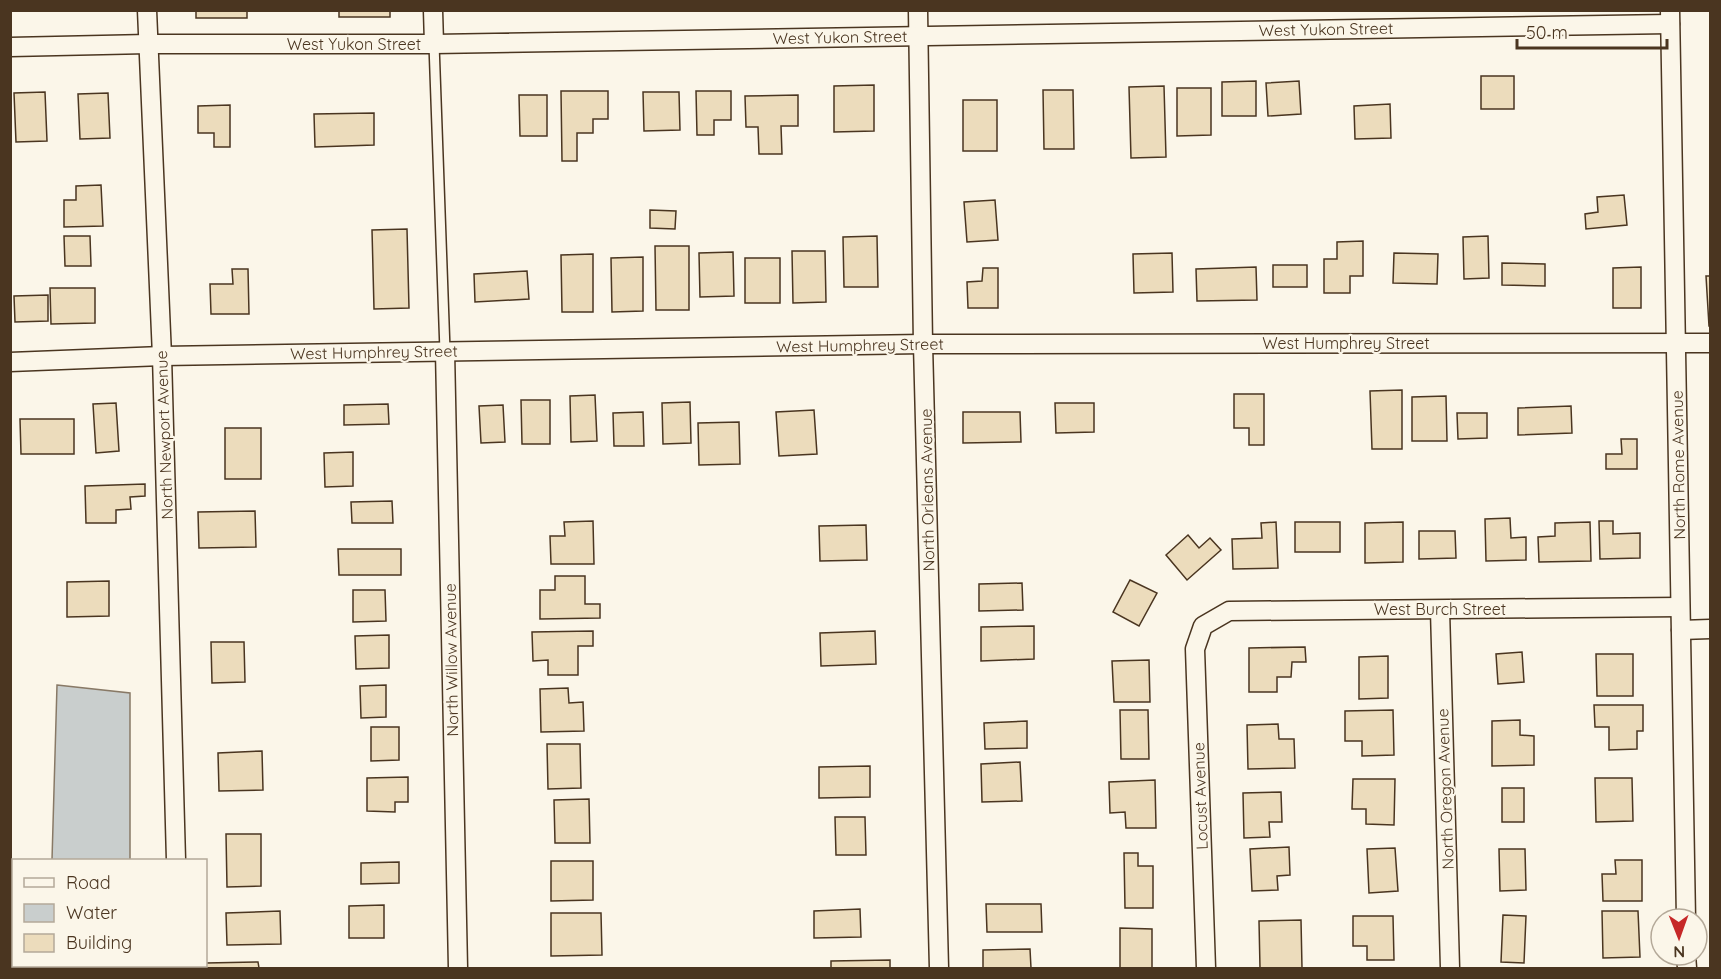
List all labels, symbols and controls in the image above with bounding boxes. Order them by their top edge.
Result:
scale bar [1517,12,1667,50]
street label: West Yukon Street [1259,18,1393,40]
text: 50 m [1526,21,1568,44]
street label: West Yukon Street [773,26,907,48]
street label: West Yukon Street [287,34,421,54]
street label: West Humphrey Street [1262,333,1430,353]
street label: West Humphrey Street [776,334,944,356]
street label: West Humphrey Street [290,341,458,363]
street label: North Newport Avenue [151,350,177,520]
street label: North Rome Avenue [1667,390,1689,540]
street label: North Orleans Avenue [916,408,938,572]
street label: North Willow Avenue [440,583,462,737]
street label: West Burch Street [1374,599,1506,619]
street label: North Oregon Avenue [1432,708,1458,870]
street label: Locust Avenue [1188,742,1212,850]
legend [12,859,207,967]
text: Road [66,871,111,894]
text: Water [66,901,117,924]
north arrow [1649,907,1709,967]
text: Building [66,931,132,954]
text: N [1673,942,1685,962]

